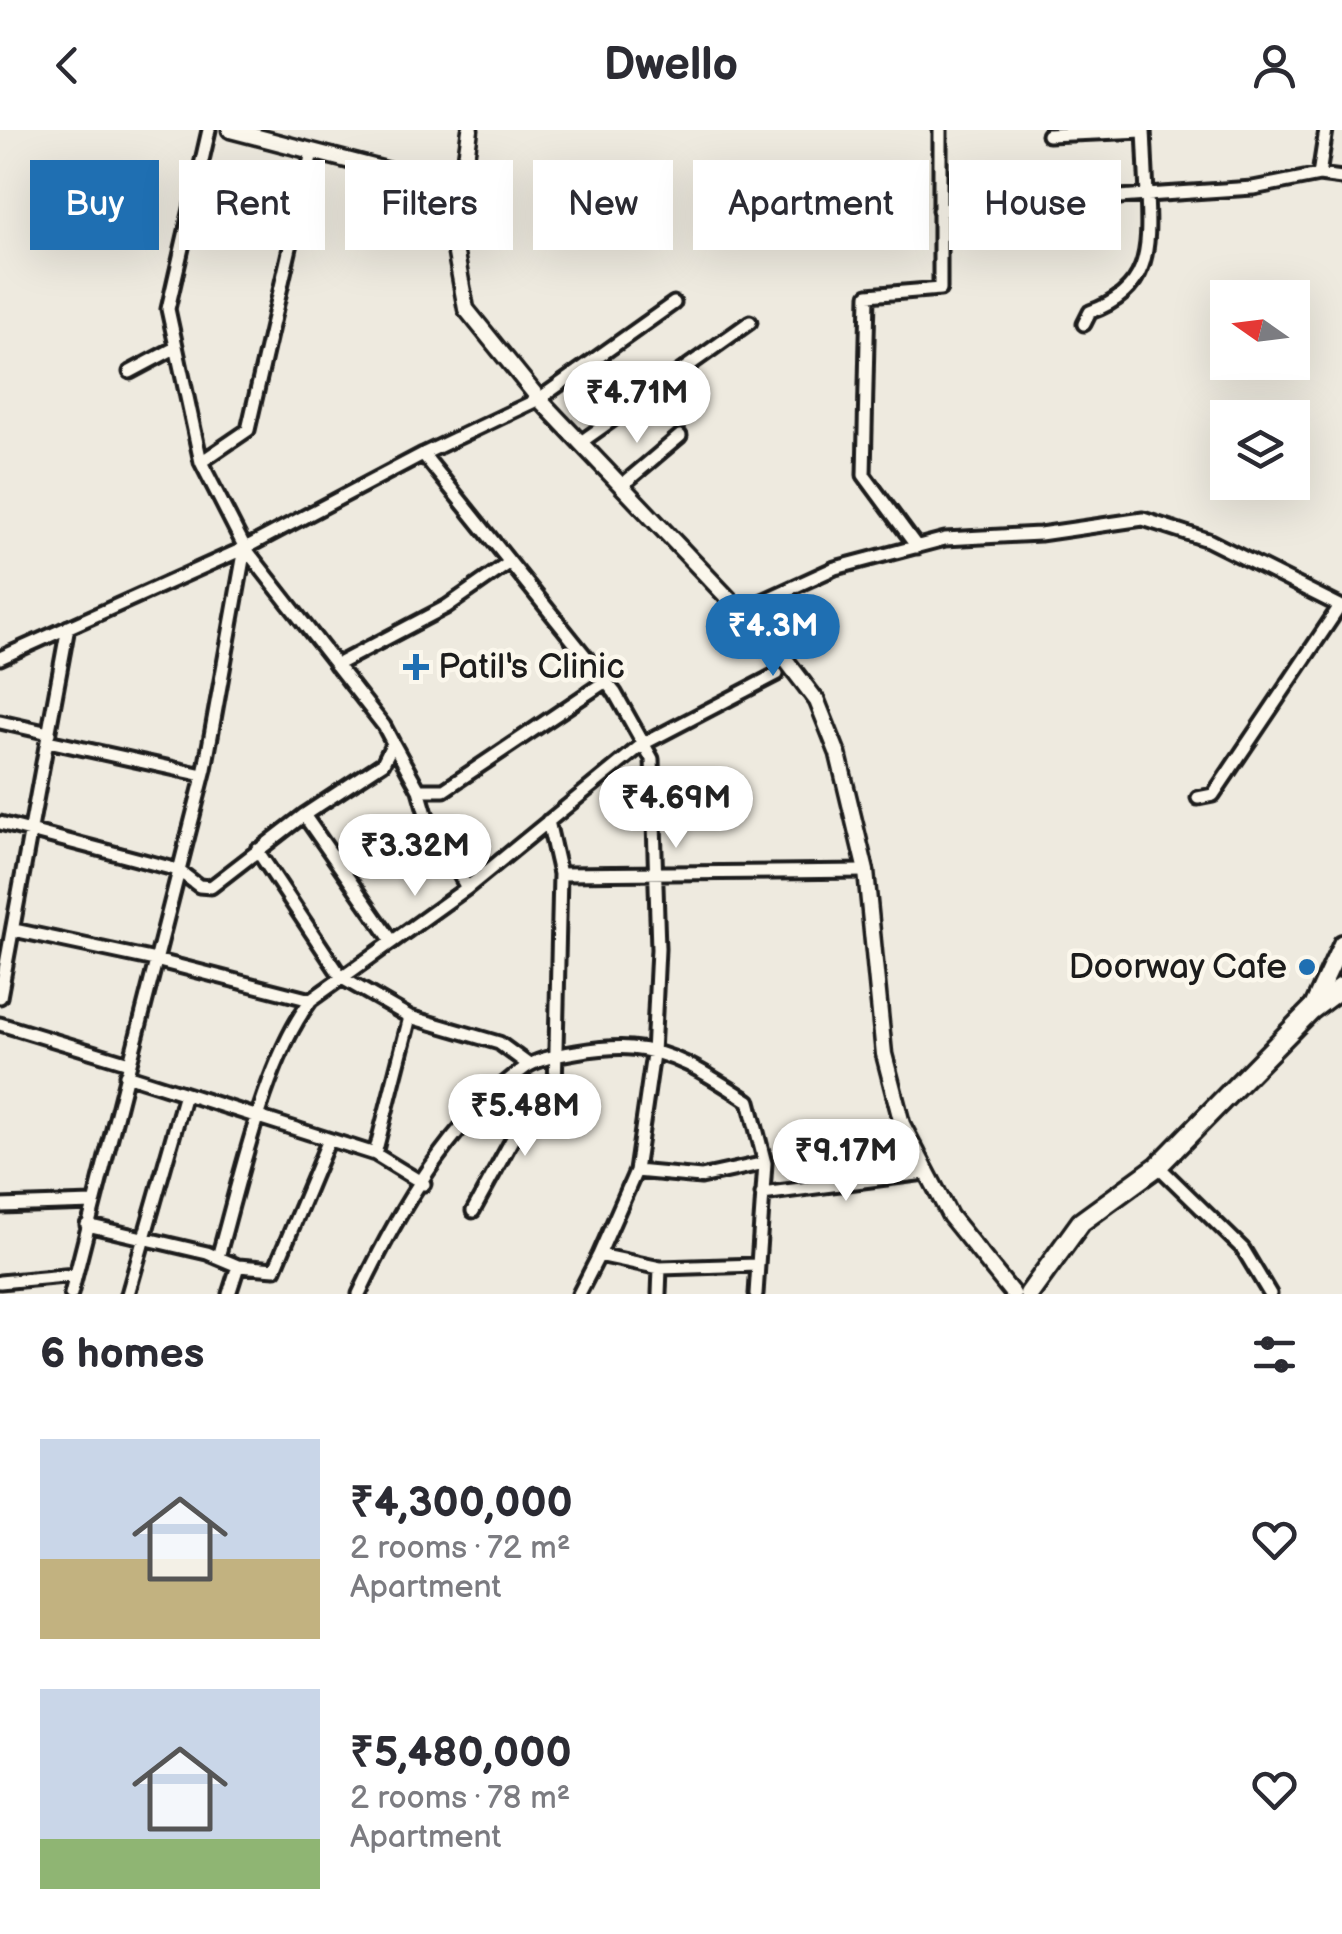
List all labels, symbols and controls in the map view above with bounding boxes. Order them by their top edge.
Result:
icon: back [40,38,95,93]
text: Dwello [604,38,738,93]
icon: person [1247,38,1302,93]
chip: Buy [30,160,159,250]
chip: Rent [179,160,325,250]
chip: Filters [345,160,513,250]
chip: New [533,160,673,250]
chip: Apartment [693,160,929,250]
chip: House [949,160,1121,250]
north arrow [1210,280,1310,380]
map controls [1210,280,1310,500]
pin: ₹4.71M [556,361,718,446]
text: ₹4.71M [586,374,688,413]
button: layers [1210,400,1310,500]
pin: ₹4.3M [703,594,843,679]
text: ₹4.3M [728,607,818,646]
place label: Patil's Clinic [438,646,625,689]
marker: Patil's Clinic [403,654,429,680]
pin: ₹4.69M [595,766,757,851]
text: ₹4.69M [621,779,731,818]
pin: ₹3.32M [334,814,496,899]
text: ₹3.32M [360,827,470,866]
place label: Doorway Cafe [1069,946,1287,989]
marker: Doorway Cafe [1296,956,1318,978]
pin: ₹5.48M [444,1074,606,1159]
text: ₹5.48M [470,1087,580,1126]
pin: ₹9.17M [765,1119,927,1204]
text: ₹9.17M [795,1132,897,1171]
icon: filters [1247,1327,1302,1382]
text: 6 homes [40,1329,204,1380]
text: ₹4,300,000 [350,1478,573,1529]
icon: home [120,1479,240,1599]
icon: heart [1247,1512,1302,1567]
text: 2 rooms · 72 m² [350,1529,571,1568]
text: Apartment [350,1568,501,1607]
text: ₹5,480,000 [350,1728,572,1779]
icon: home [120,1729,240,1849]
icon: heart [1247,1762,1302,1817]
text: 2 rooms · 78 m² [350,1779,570,1818]
text: Apartment [350,1818,501,1857]

